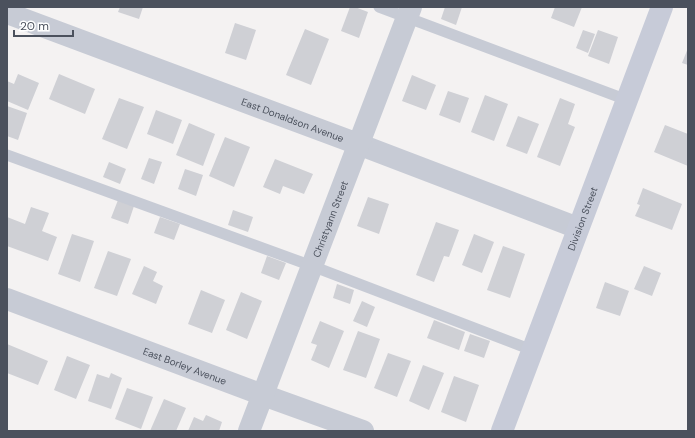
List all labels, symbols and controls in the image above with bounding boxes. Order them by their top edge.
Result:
scale bar [14,12,73,38]
text: 20 m [20,18,49,34]
street label: East Donaldson Avenue [239,95,346,145]
street label: Christyann Street [310,179,351,259]
street label: Division Street [565,185,601,253]
street label: East Borley Avenue [141,345,229,388]

